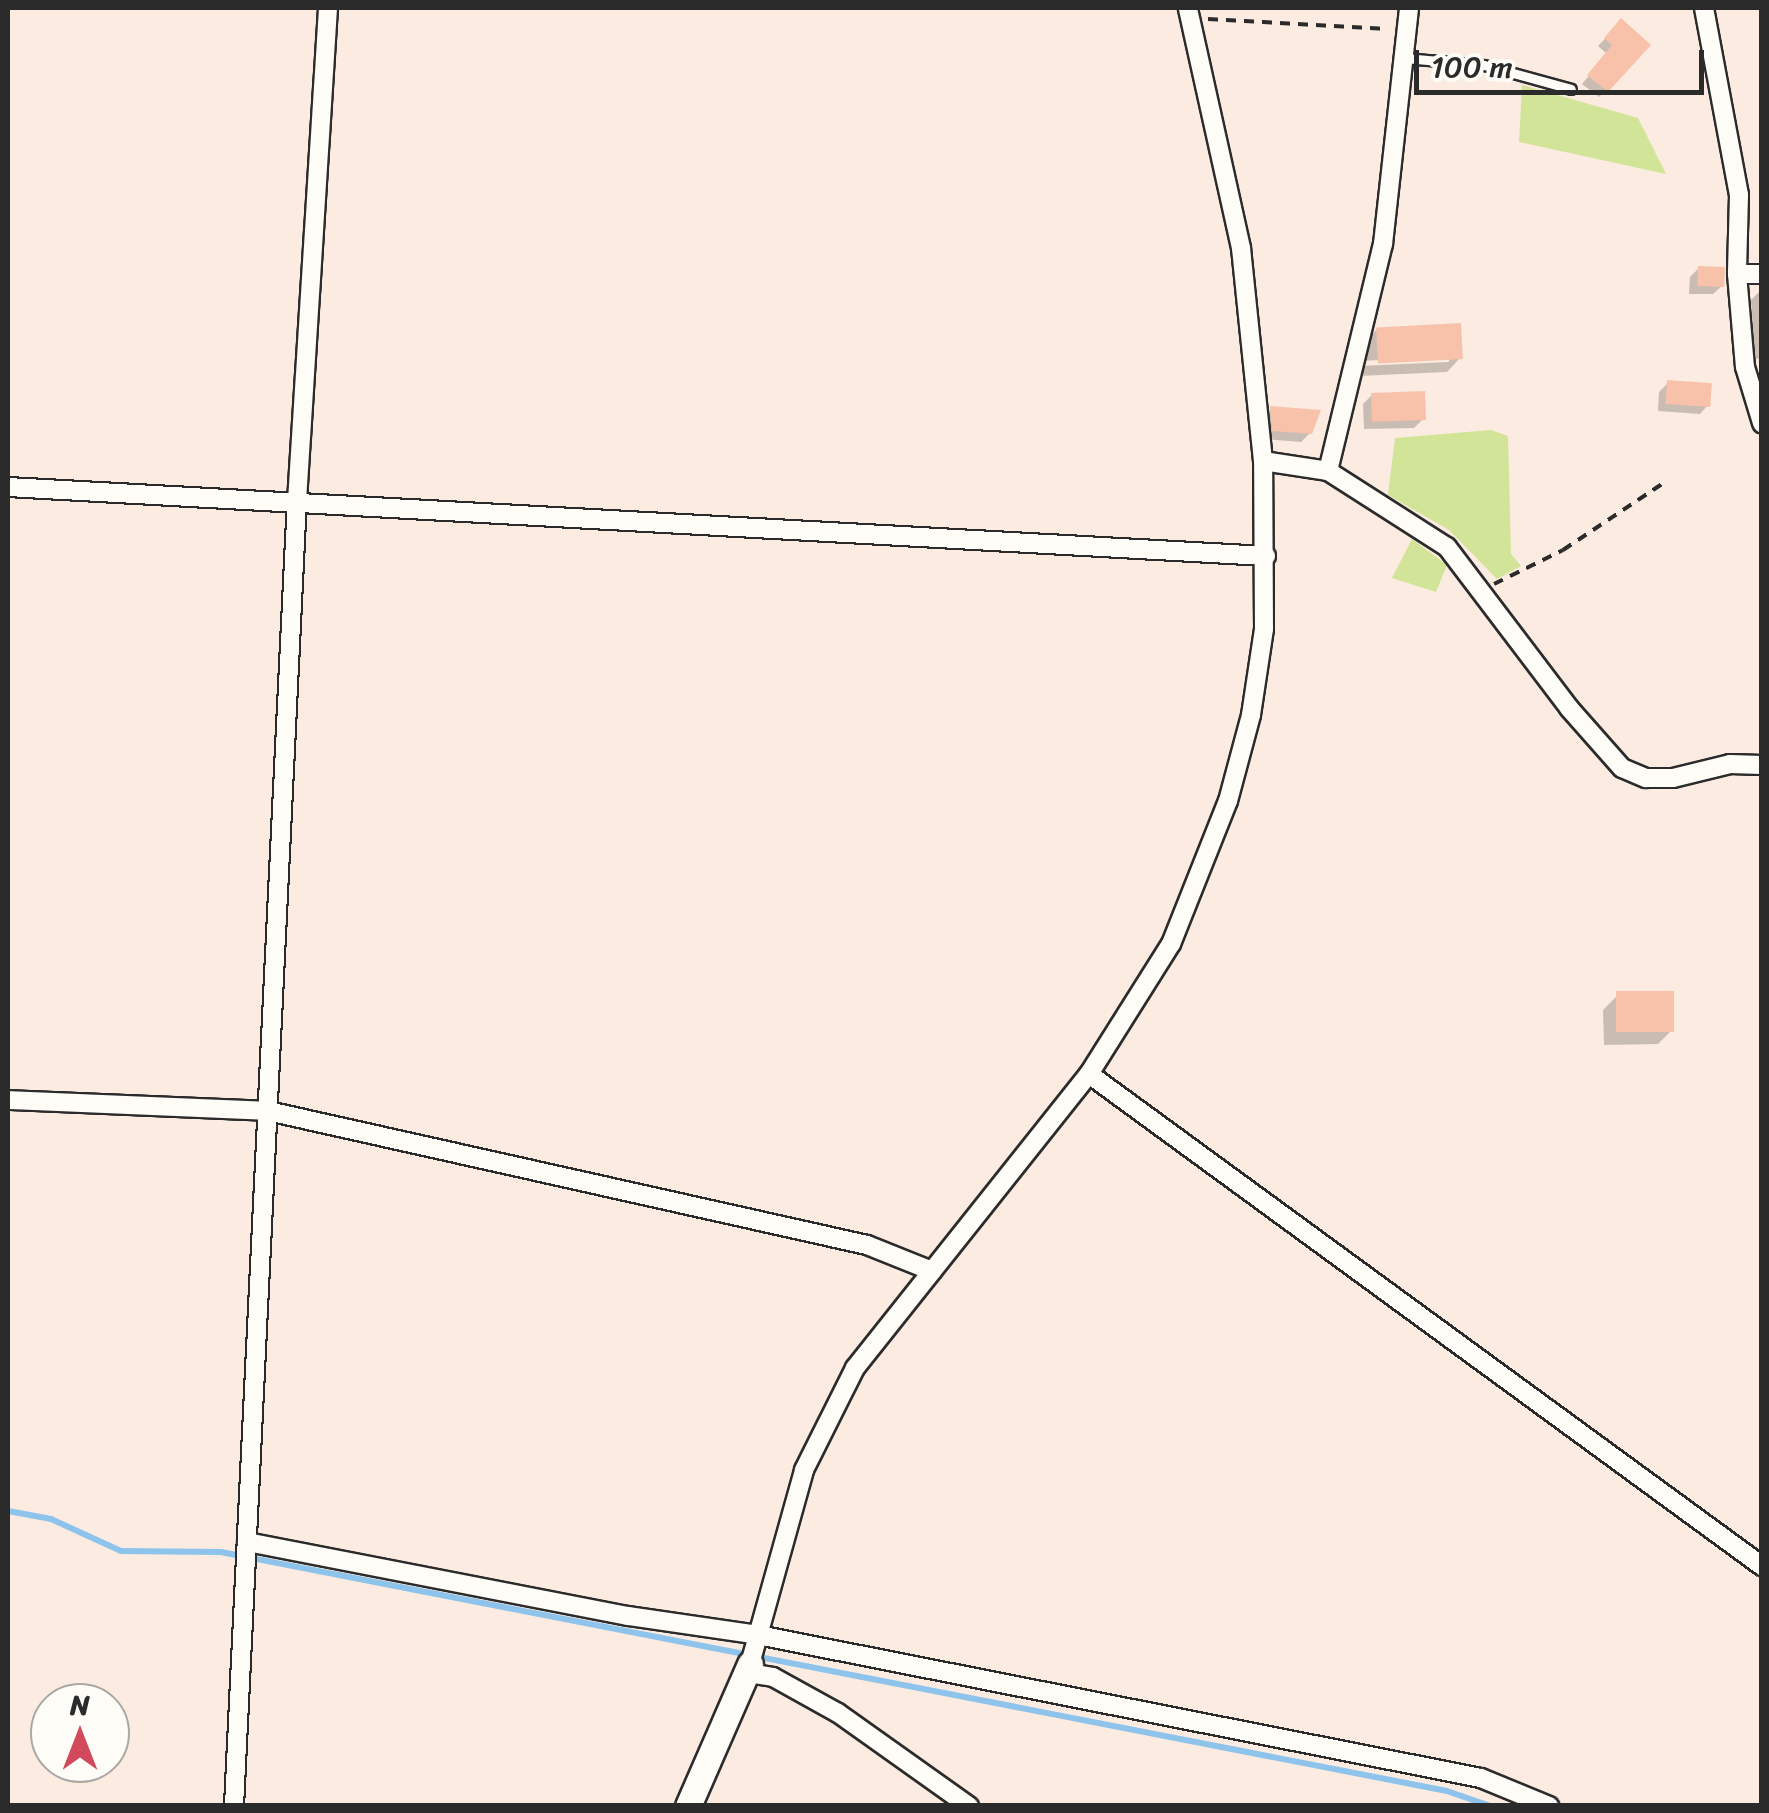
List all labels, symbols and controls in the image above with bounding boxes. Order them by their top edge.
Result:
scale bar [1419,30,1709,92]
text: 100 m [1431,40,1513,94]
text: N [70,1680,90,1729]
north arrow [30,1683,130,1783]

